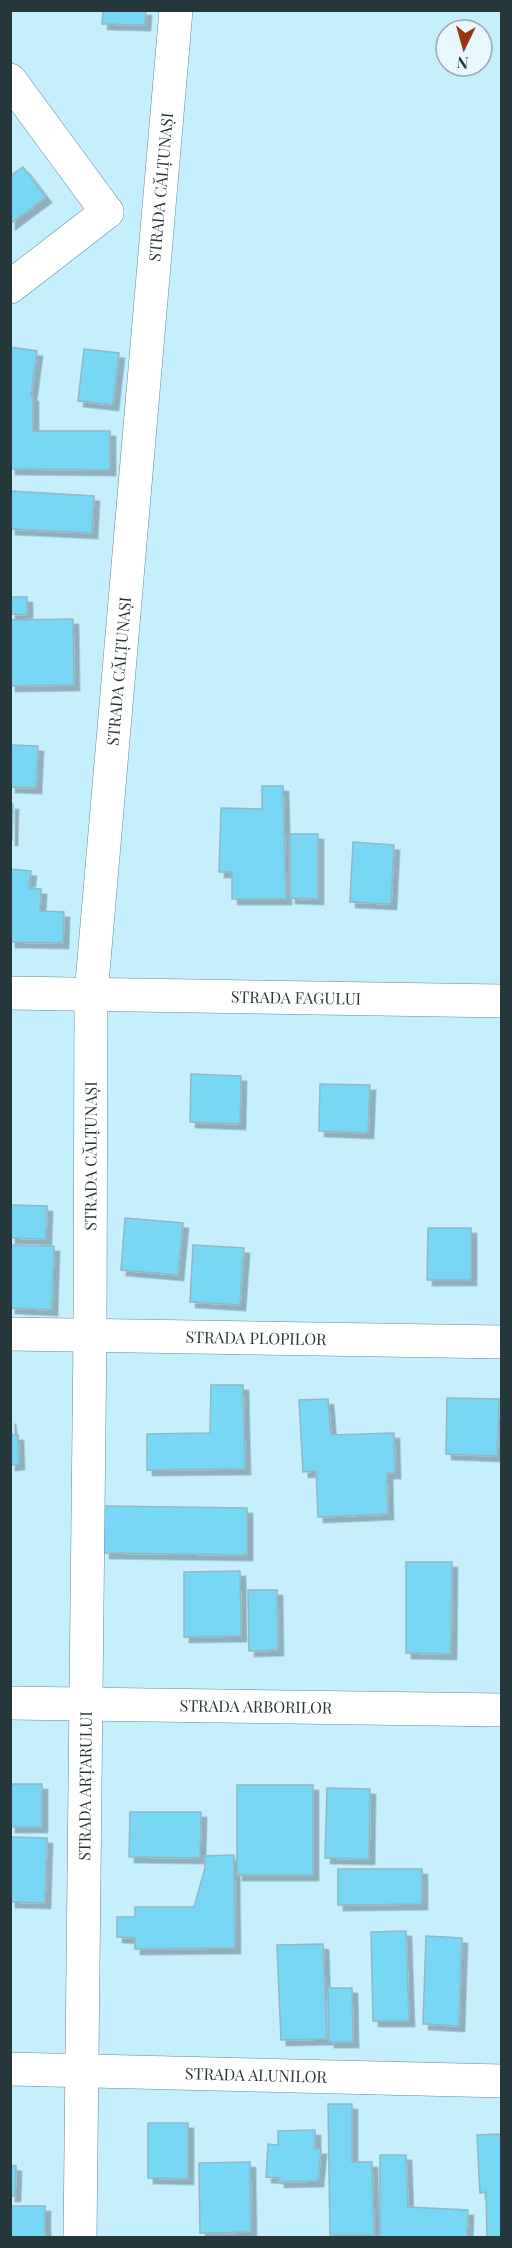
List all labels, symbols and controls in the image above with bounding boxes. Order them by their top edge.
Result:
north arrow [434,18,494,78]
text: N [456,52,469,74]
street label: STRADA CĂLȚUNAȘI [143,112,178,262]
street label: STRADA CĂLȚUNAȘI [102,596,136,747]
street label: STRADA FAGULUI [231,986,361,1009]
street label: STRADA CĂLȚUNAȘI [79,1081,102,1231]
street label: STRADA PLOPILOR [185,1326,327,1349]
street label: STRADA ARBORILOR [179,1694,333,1718]
street label: STRADA ARȚARULUI [73,1711,96,1861]
street label: STRADA ALUNILOR [185,2062,328,2087]

